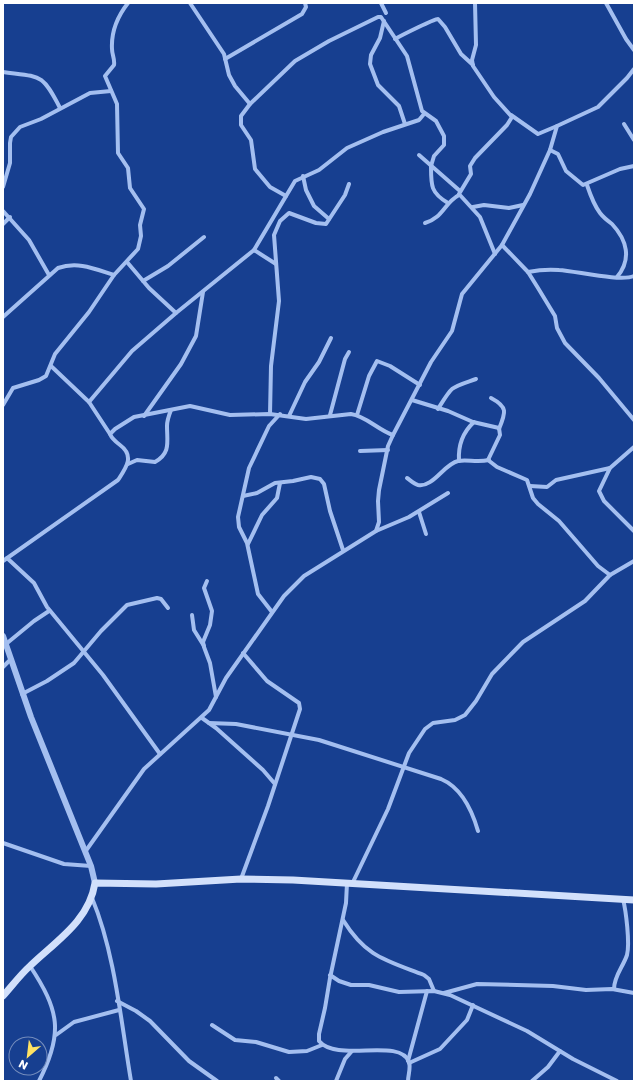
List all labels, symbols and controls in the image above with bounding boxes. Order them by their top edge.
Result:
north arrow [8,1036,48,1076]
text: N [16,1056,31,1074]

